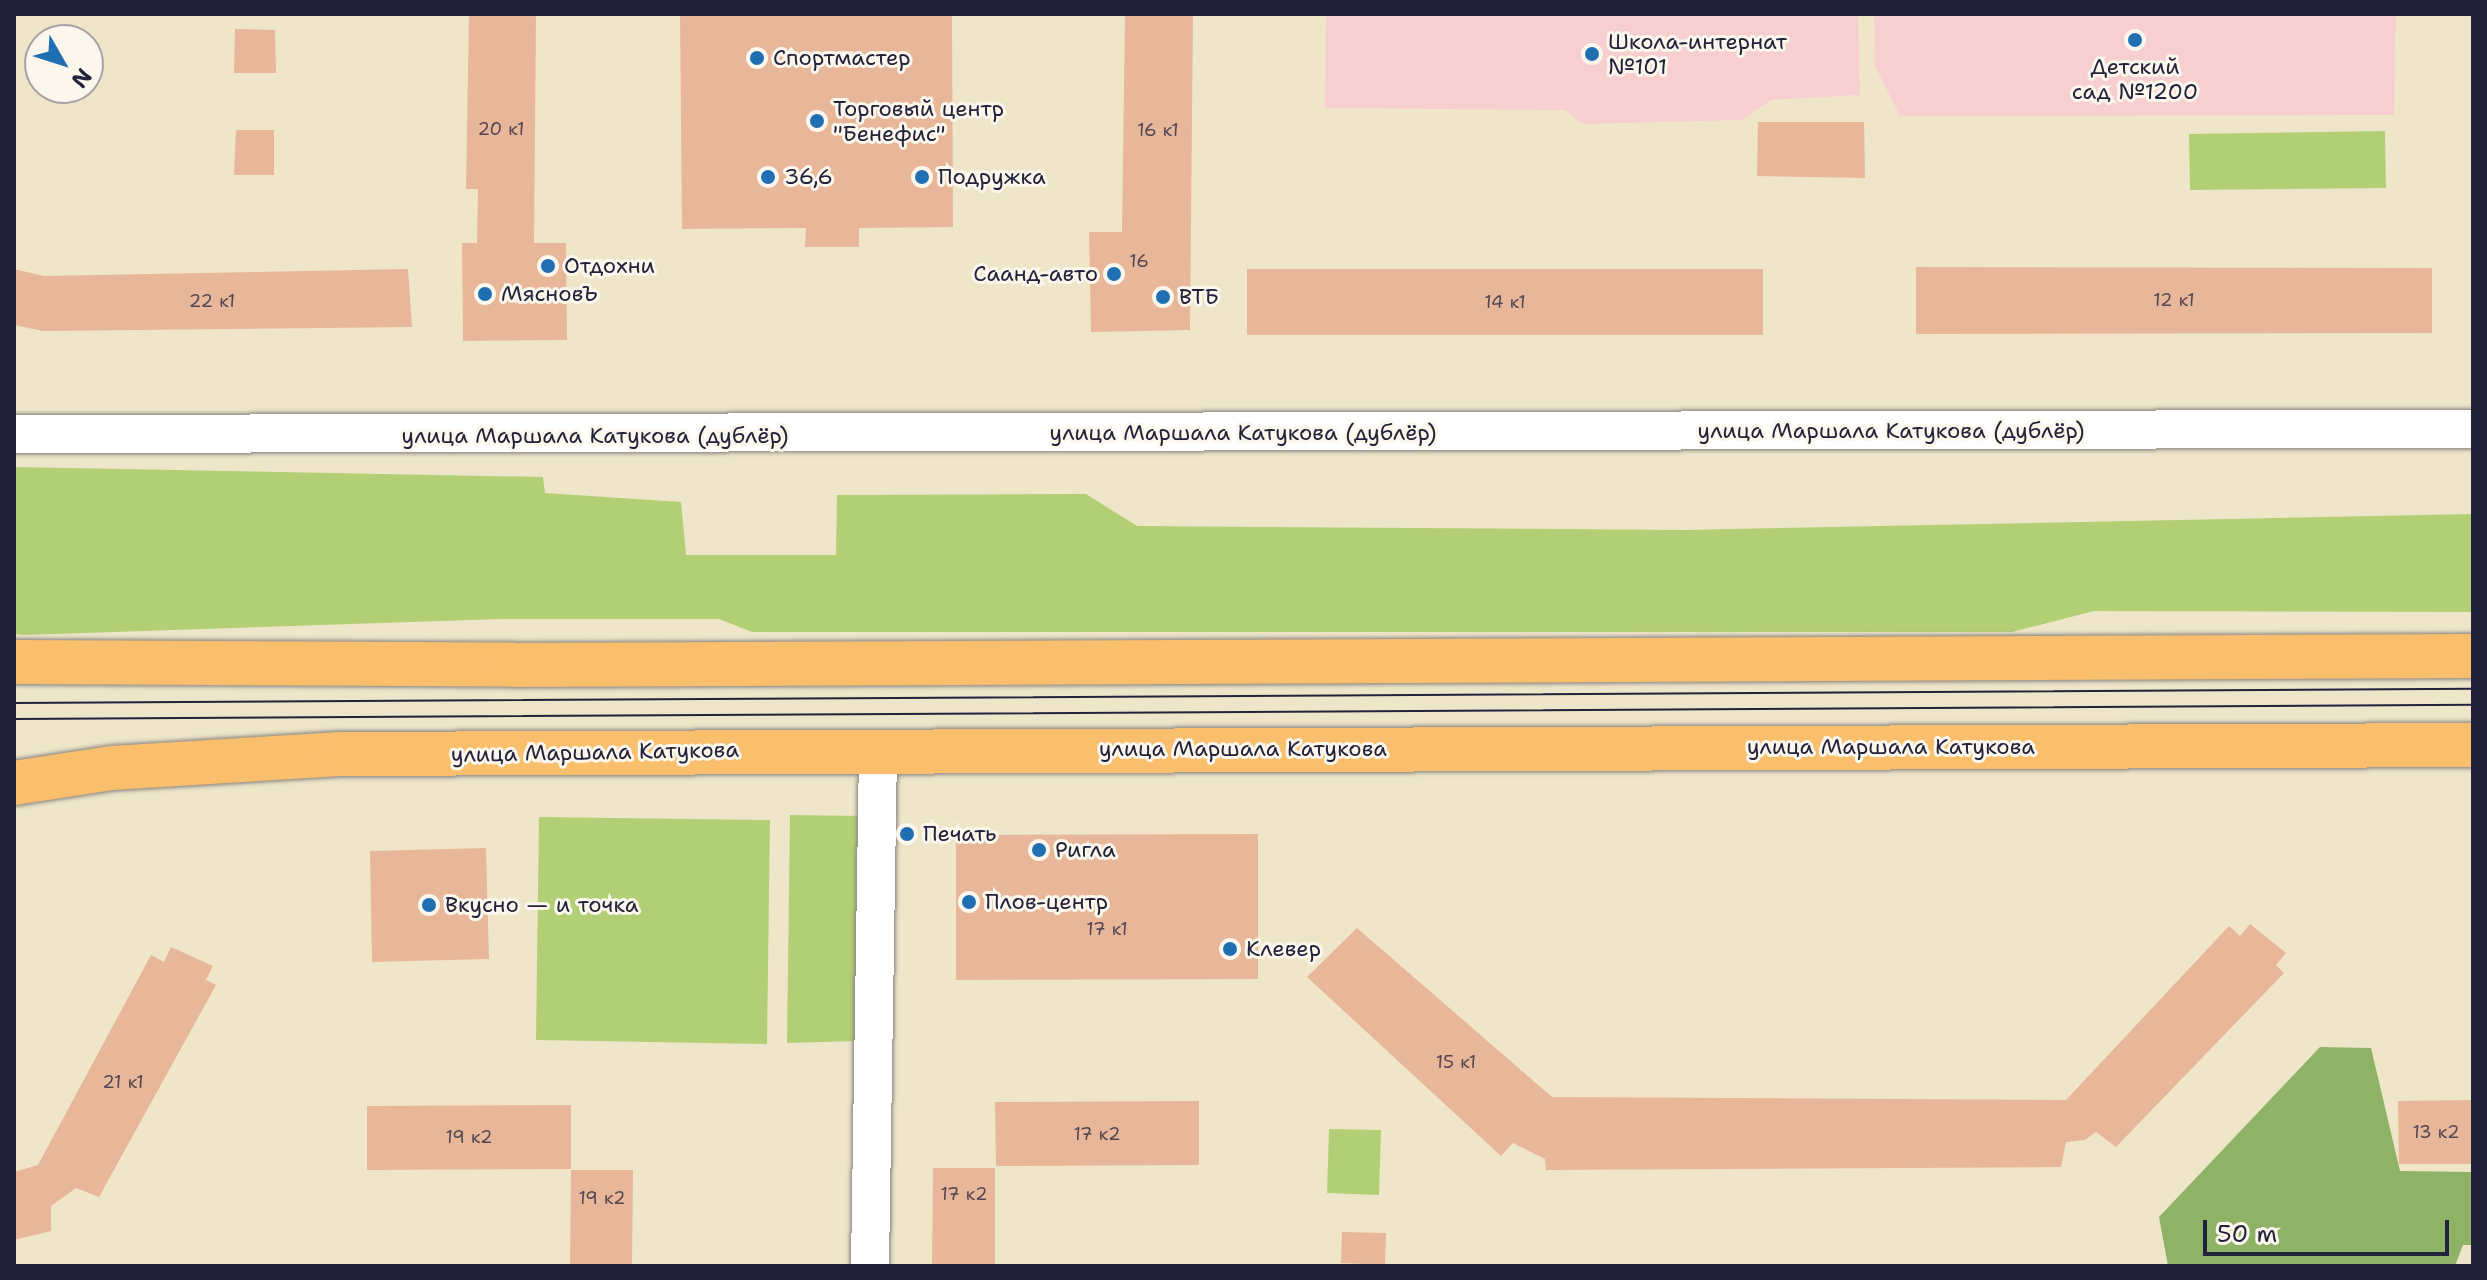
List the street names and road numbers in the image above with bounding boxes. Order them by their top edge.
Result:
street label: улица Маршала Катукова (дублёр) [1698,418,2084,444]
street label: улица Маршала Катукова (дублёр) [1050,420,1436,446]
street label: улица Маршала Катукова (дублёр) [402,423,788,449]
street label: улица Маршала Катукова [1747,734,2035,760]
street label: улица Маршала Катукова [451,736,739,768]
street label: улица Маршала Катукова [1099,736,1387,762]

